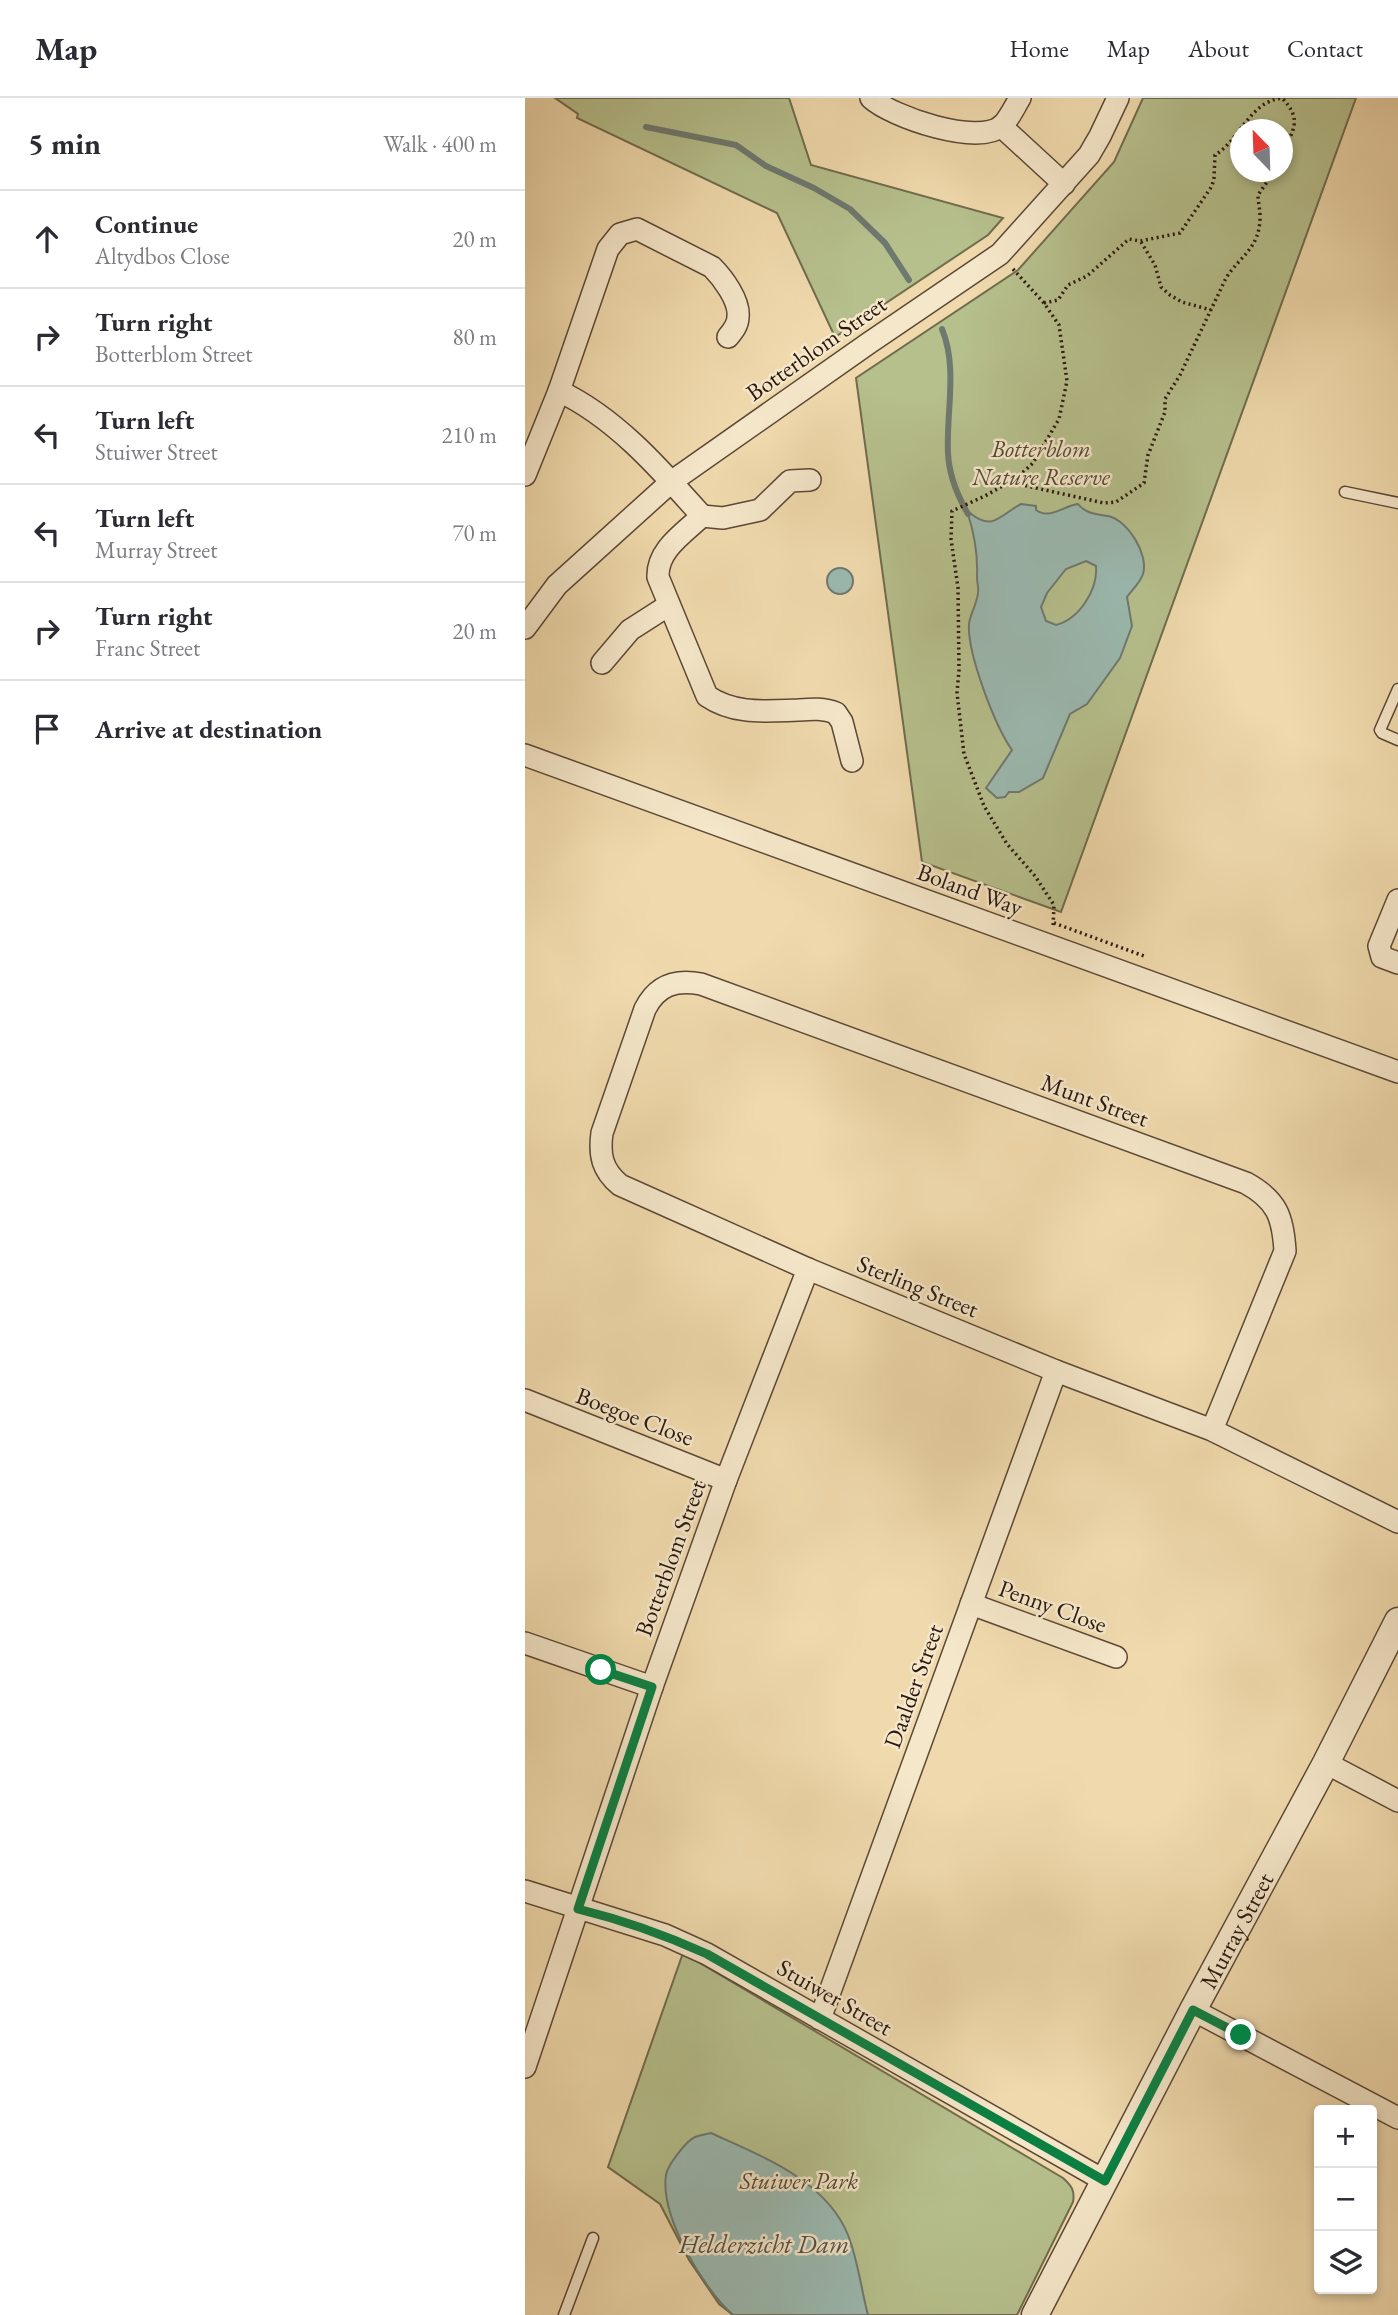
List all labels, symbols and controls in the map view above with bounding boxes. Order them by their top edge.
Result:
text: Map [35,27,97,70]
text: Home [1009,33,1069,64]
text: Map [1107,33,1150,64]
text: About [1188,33,1249,64]
text: Contact [1287,33,1363,64]
north arrow [1230,119,1293,182]
text: 5 min [28,124,101,163]
text: Walk · 400 m [383,129,497,159]
text: Continue [95,207,198,241]
icon: ahead [28,220,66,258]
text: 20 m [452,224,497,254]
text: Altydbos Close [95,241,230,271]
street label: Botterblom Street [740,288,893,408]
text: Turn right [95,305,213,339]
icon: right [28,318,66,356]
text: 80 m [452,322,497,352]
text: Botterblom Street [95,339,252,369]
text: Turn left [95,403,194,437]
icon: left [28,416,66,454]
text: 210 m [441,420,497,450]
park label: Botterblom Nature Reserve [971,433,1111,492]
text: Stuiwer Street [95,437,218,467]
text: Turn left [95,501,194,535]
icon: left [28,514,66,552]
text: 70 m [452,518,497,548]
text: Murray Street [95,535,217,565]
text: Turn right [95,599,213,633]
icon: right [28,612,66,650]
text: 20 m [452,616,497,646]
text: Franc Street [95,633,200,663]
icon: arrive [28,710,66,748]
text: Arrive at destination [95,712,322,746]
street label: Boland Way [913,856,1027,923]
street label: Munt Street [1037,1066,1153,1134]
street label: Sterling Street [853,1248,984,1325]
street label: Boegoe Close [572,1379,698,1453]
street label: Botterblom Street [627,1475,713,1640]
street label: Penny Close [995,1572,1111,1640]
street label: Daalder Street [876,1619,950,1752]
route start [585,1654,616,1685]
street label: Murray Street [1192,1866,1280,1994]
street label: Stuiwer Street [772,1952,899,2043]
route end [1225,2019,1256,2050]
map controls [1314,2105,1377,2294]
button: + [1314,2105,1377,2168]
park label: Stuiwer Park [739,2165,858,2196]
button: − [1314,2168,1377,2231]
water label: Helderzicht Dam [678,2227,849,2261]
button: layers [1314,2231,1377,2294]

